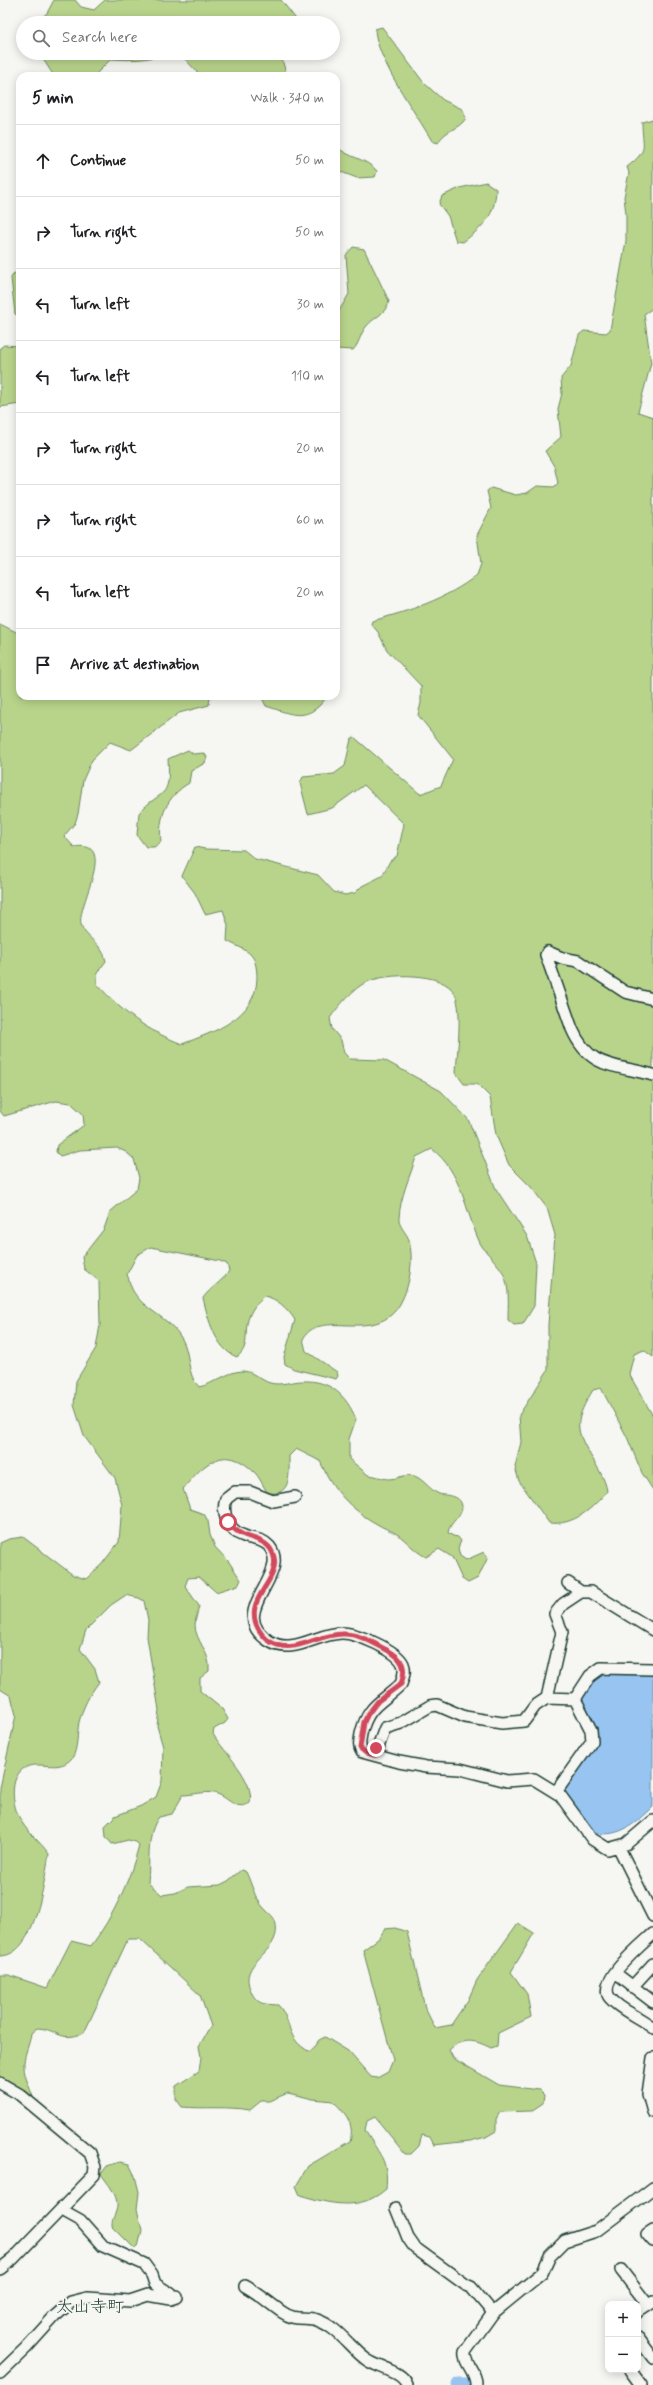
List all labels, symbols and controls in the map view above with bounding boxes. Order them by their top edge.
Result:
search box [16,16,340,60]
icon: search [30,27,52,49]
text: Search here [62,28,138,48]
text: 5 min [32,87,74,109]
text: Walk · 340 m [250,90,324,107]
icon: ahead [32,150,54,172]
text: Continue [70,151,126,171]
text: 50 m [295,152,324,169]
icon: right [32,222,54,244]
text: Turn right [70,223,137,243]
text: 50 m [295,224,324,241]
icon: left [32,294,54,316]
text: Turn left [70,295,130,315]
text: 30 m [297,296,324,313]
icon: left [32,366,54,388]
text: Turn left [70,367,130,387]
text: 110 m [291,368,324,385]
icon: right [32,438,54,460]
text: Turn right [70,439,137,459]
text: 20 m [296,440,324,457]
icon: right [32,510,54,532]
text: Turn right [70,511,137,531]
text: 60 m [296,512,324,529]
icon: left [32,582,54,604]
text: Turn left [70,583,130,603]
text: 20 m [296,584,324,601]
icon: arrive [32,654,54,676]
text: Arrive at destination [70,655,199,675]
route start [219,1513,237,1531]
route end [367,1739,385,1757]
district label: 太山寺町 [56,2296,124,2318]
map controls [605,2301,641,2373]
button: + [605,2301,641,2337]
button: − [605,2337,641,2373]

